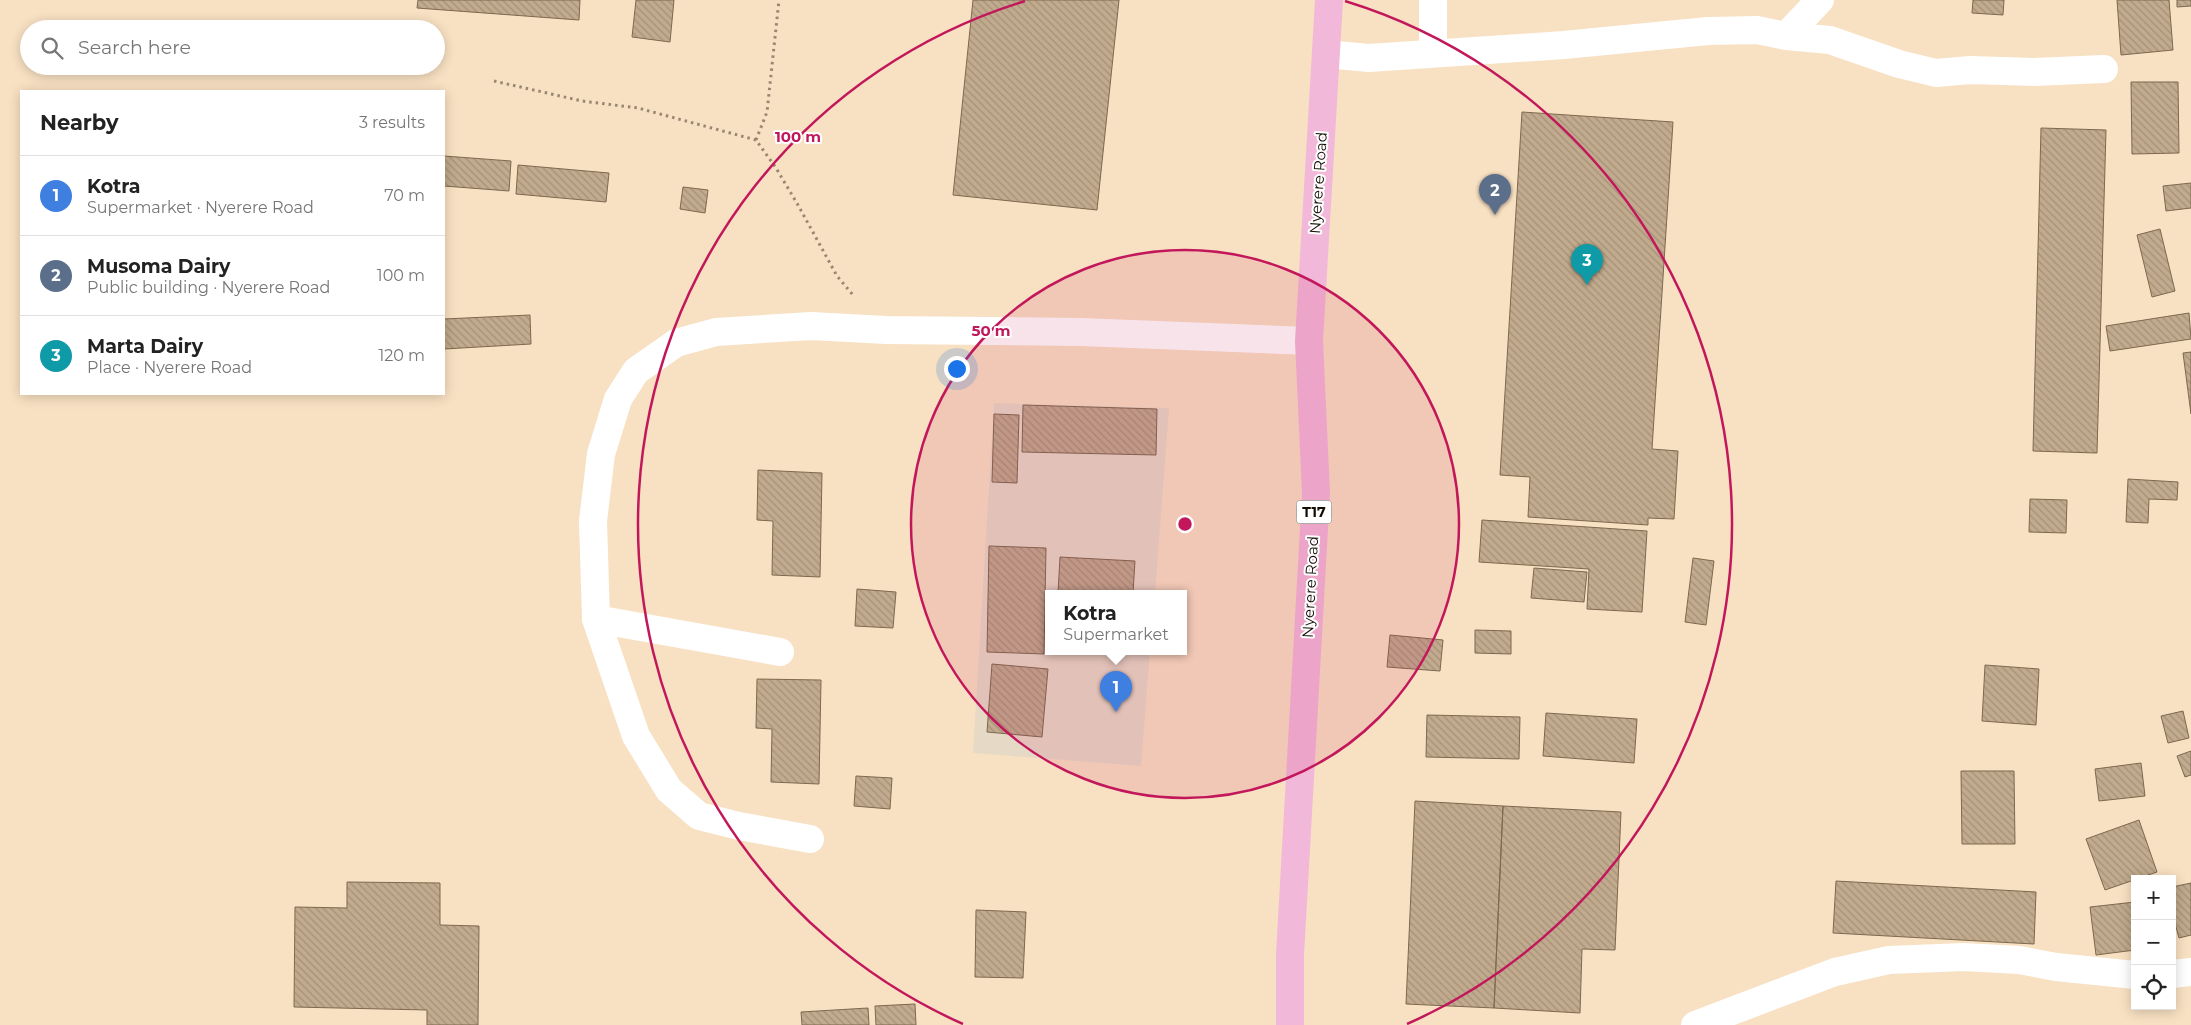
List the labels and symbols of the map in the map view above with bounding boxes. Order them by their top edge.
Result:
text: 100 m [775,127,821,146]
street label: Nyerere Road [1305,131,1331,235]
pin: 2 [1479,174,1511,215]
pin: 3 [1571,244,1603,285]
text: 50 m [971,321,1011,340]
your location [944,356,970,382]
road number: T17 [1296,501,1332,524]
centre of rings [1176,515,1194,533]
street label: Nyerere Road [1298,536,1322,638]
pin: 1 [1100,671,1132,712]

